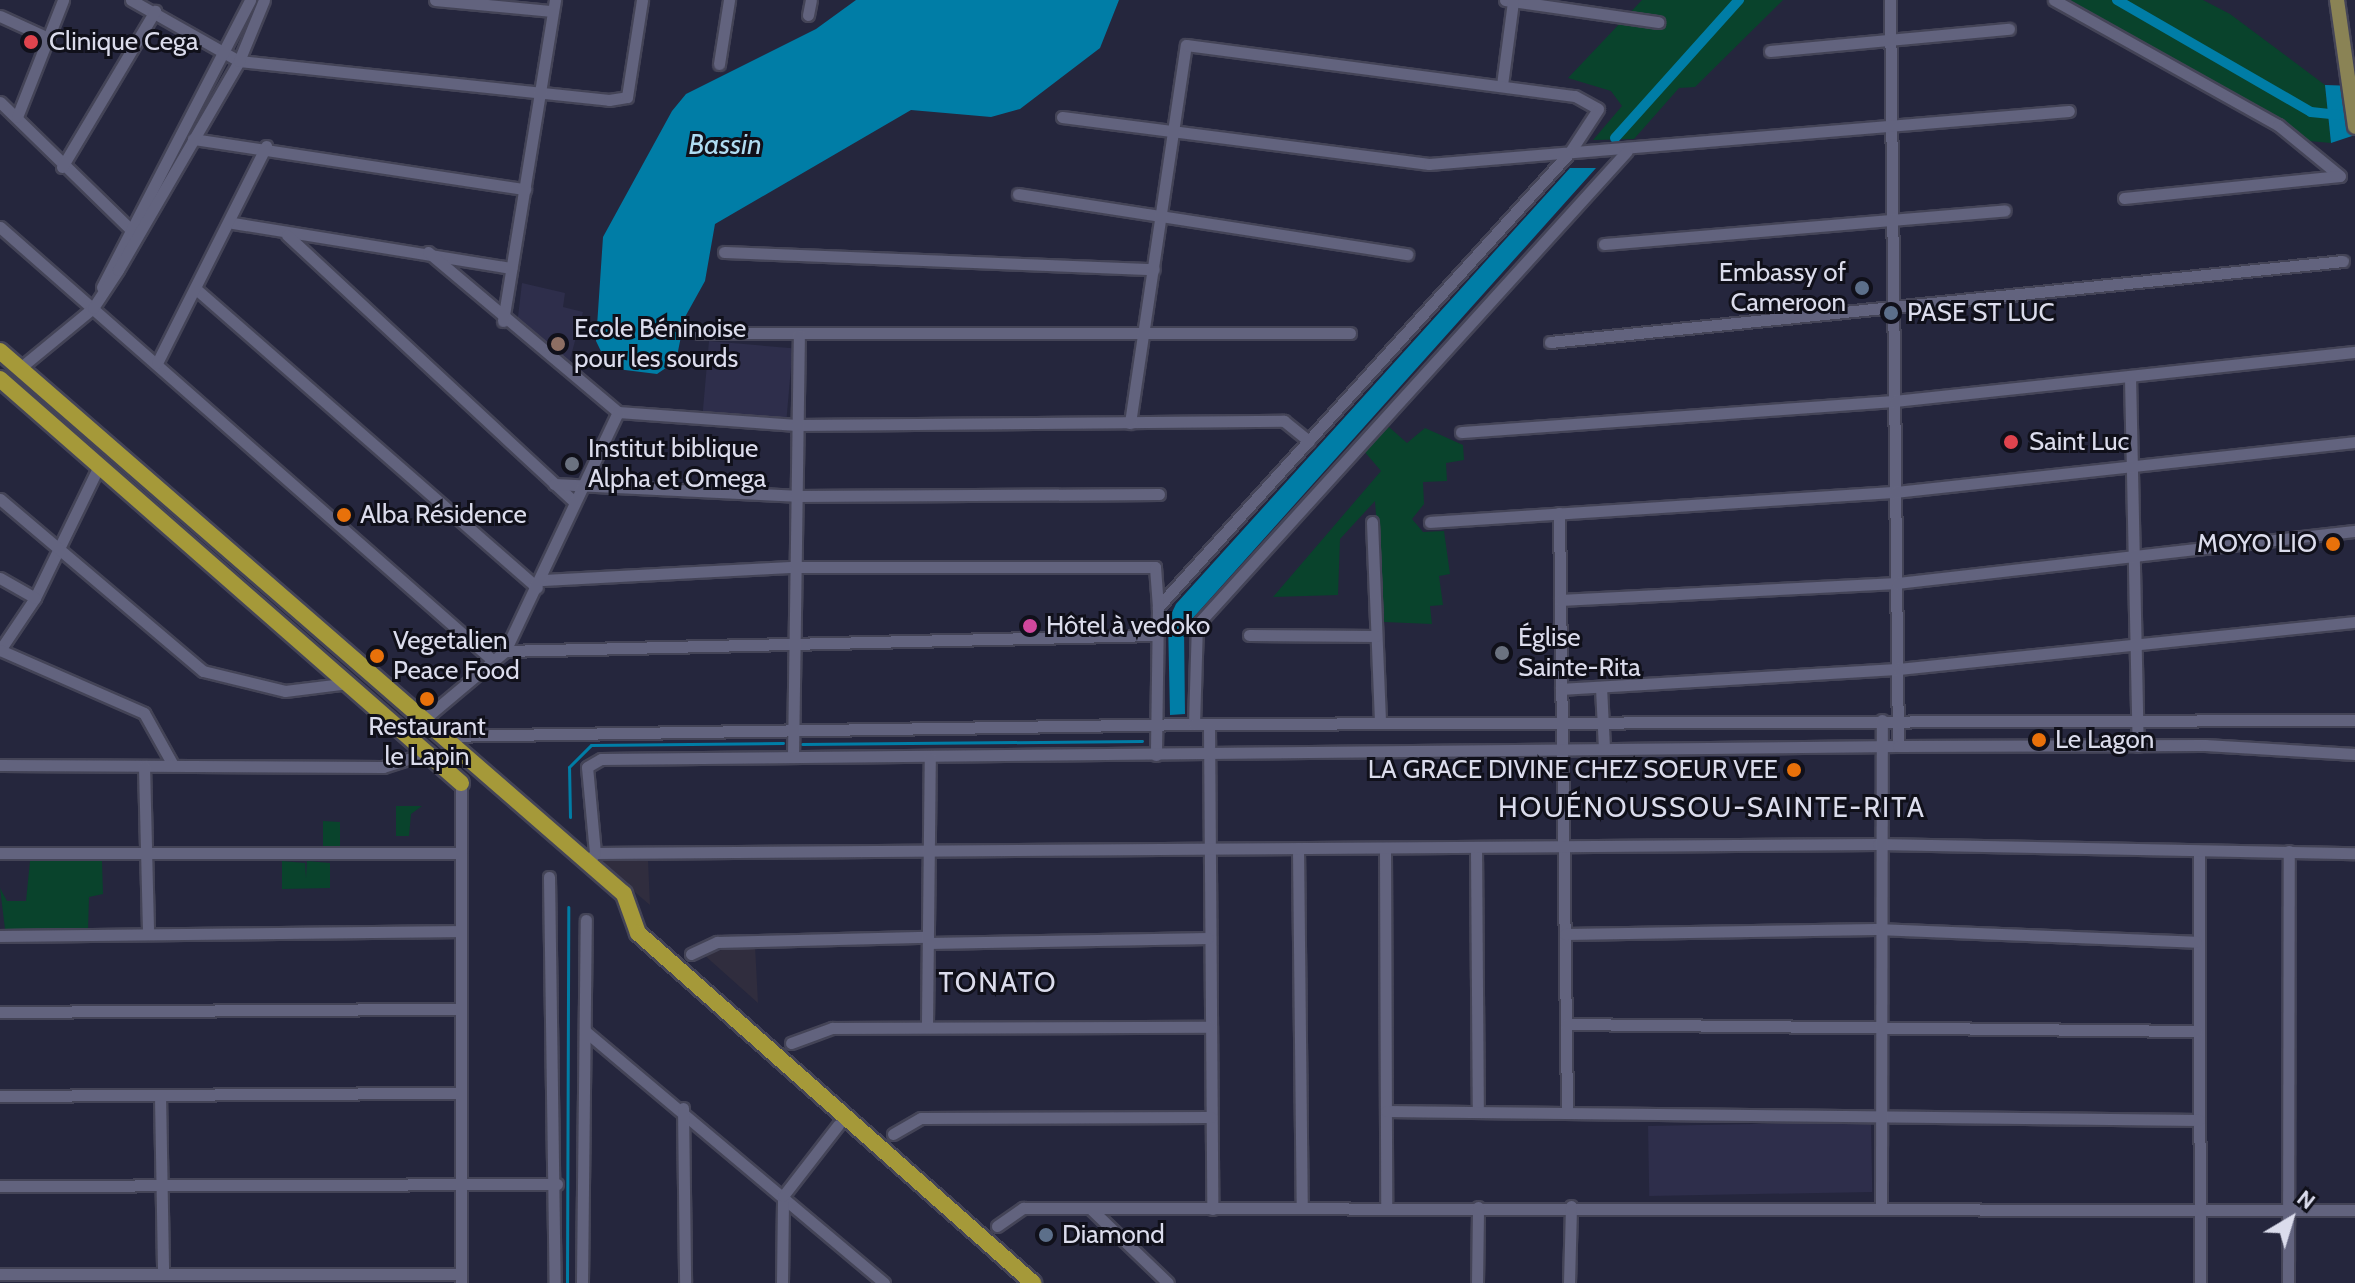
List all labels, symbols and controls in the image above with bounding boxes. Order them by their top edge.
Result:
place label: Clinique Cega [49,26,198,58]
marker: Clinique Cega [20,31,42,53]
water label: Bassin [688,127,762,161]
place label: Embassy of Cameroon [1719,257,1846,318]
marker: Embassy of Cameroon [1853,279,1871,297]
place label: PASE ST LUC [1907,297,2055,329]
marker: PASE ST LUC [1882,304,1900,322]
place label: Ecole Béninoise pour les sourds [574,313,746,374]
marker: Ecole Béninoise pour les sourds [549,335,567,353]
place label: Saint Luc [2029,426,2129,458]
marker: Saint Luc [2000,431,2022,453]
place label: Institut biblique Alpha et Omega [588,433,766,494]
marker: Institut biblique Alpha et Omega [563,455,581,473]
place label: Alba Résidence [360,499,527,531]
marker: Alba Résidence [335,506,353,524]
place label: MOYO LIO [2197,528,2317,560]
marker: MOYO LIO [2324,535,2342,553]
place label: Hôtel à vedoko [1046,610,1210,642]
marker: Hôtel à vedoko [1021,617,1039,635]
place label: Église Sainte-Rita [1518,622,1641,684]
place label: Vegetalien Peace Food [393,625,520,686]
marker: Église Sainte-Rita [1493,644,1511,662]
marker: Vegetalien Peace Food [368,647,386,665]
marker: Restaurant le Lapin [418,690,436,708]
place label: Restaurant le Lapin [368,711,486,772]
place label: Le Lagon [2055,724,2154,756]
marker: Le Lagon [2030,731,2048,749]
place label: LA GRACE DIVINE CHEZ SOEUR VEE [1368,754,1778,786]
marker: LA GRACE DIVINE CHEZ SOEUR VEE [1785,761,1803,779]
district label: HOUÉNOUSSOU-SAINTE-RITA [1498,790,1926,824]
district label: TONATO [938,965,1058,999]
north arrow [2251,1179,2331,1259]
text: N [2292,1184,2321,1215]
place label: Diamond [1062,1219,1165,1251]
marker: Diamond [1037,1226,1055,1244]

